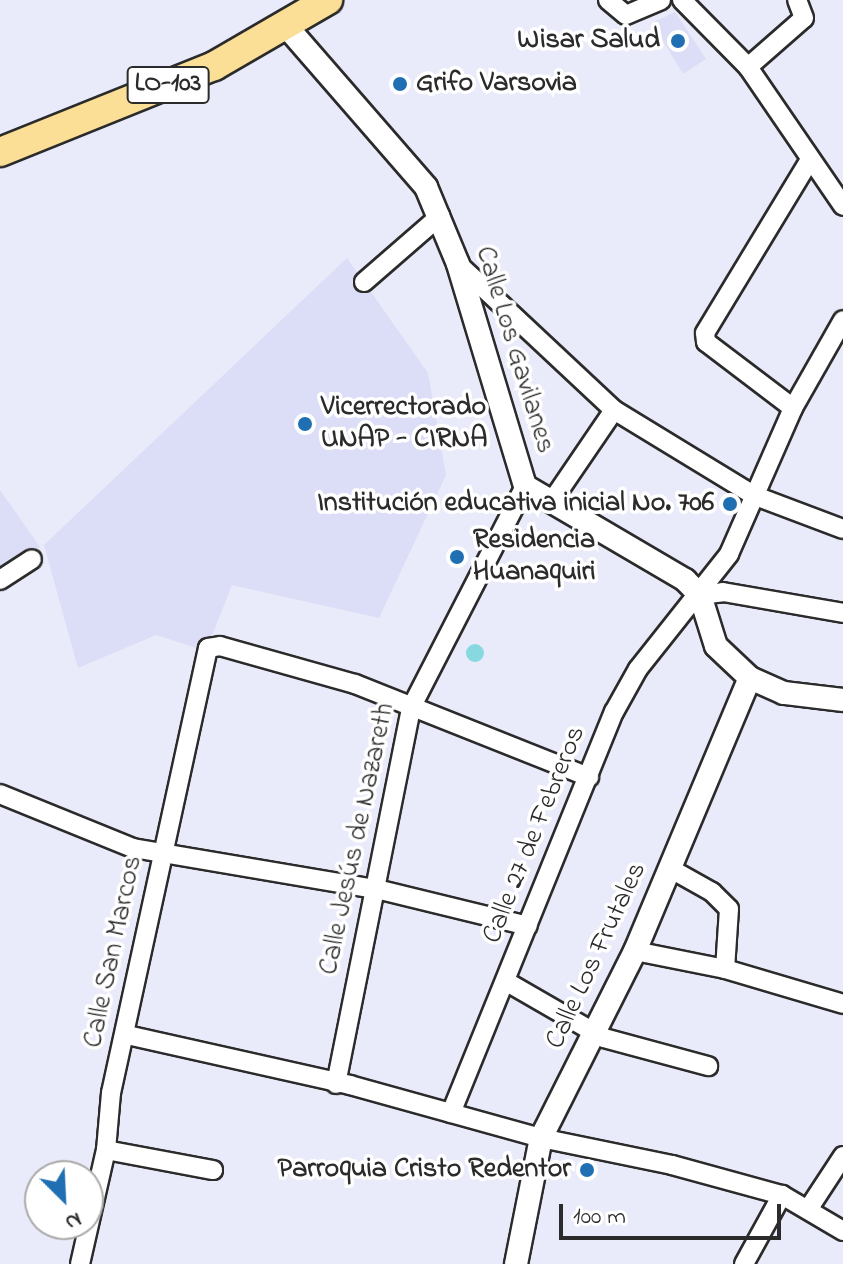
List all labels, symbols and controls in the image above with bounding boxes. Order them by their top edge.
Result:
place label: Wisar Salud [517,24,660,58]
marker: Wisar Salud [667,30,689,52]
road number: LO-103 [126,63,210,107]
place label: Grifo Varsovia [416,67,577,101]
marker: Grifo Varsovia [391,75,409,93]
street label: Calle Los Gavilanes [467,242,561,458]
place label: Vicerrectorado UNAP - CIRNA [321,391,487,457]
marker: Vicerrectorado UNAP - CIRNA [296,415,314,433]
place label: Institución educativa inicial No. 706 [317,487,714,521]
marker: Institución educativa inicial No. 706 [721,495,739,513]
place label: Residencia Huanaquiri [473,524,596,590]
marker: Residencia Huanaquiri [448,548,466,566]
street label: Calle Jesús de Nazareth [313,700,403,978]
street label: Calle 27 de Febreros [476,721,594,949]
street label: Calle San Marcos [77,853,151,1051]
street label: Calle Los Frutales [539,857,655,1055]
place label: Parroquia Cristo Redentor [278,1153,571,1187]
north arrow [24,1160,104,1240]
marker: Parroquia Cristo Redentor [578,1161,596,1179]
scale bar [563,1188,785,1238]
text: 100 m [573,1200,626,1235]
text: N [60,1202,86,1238]

